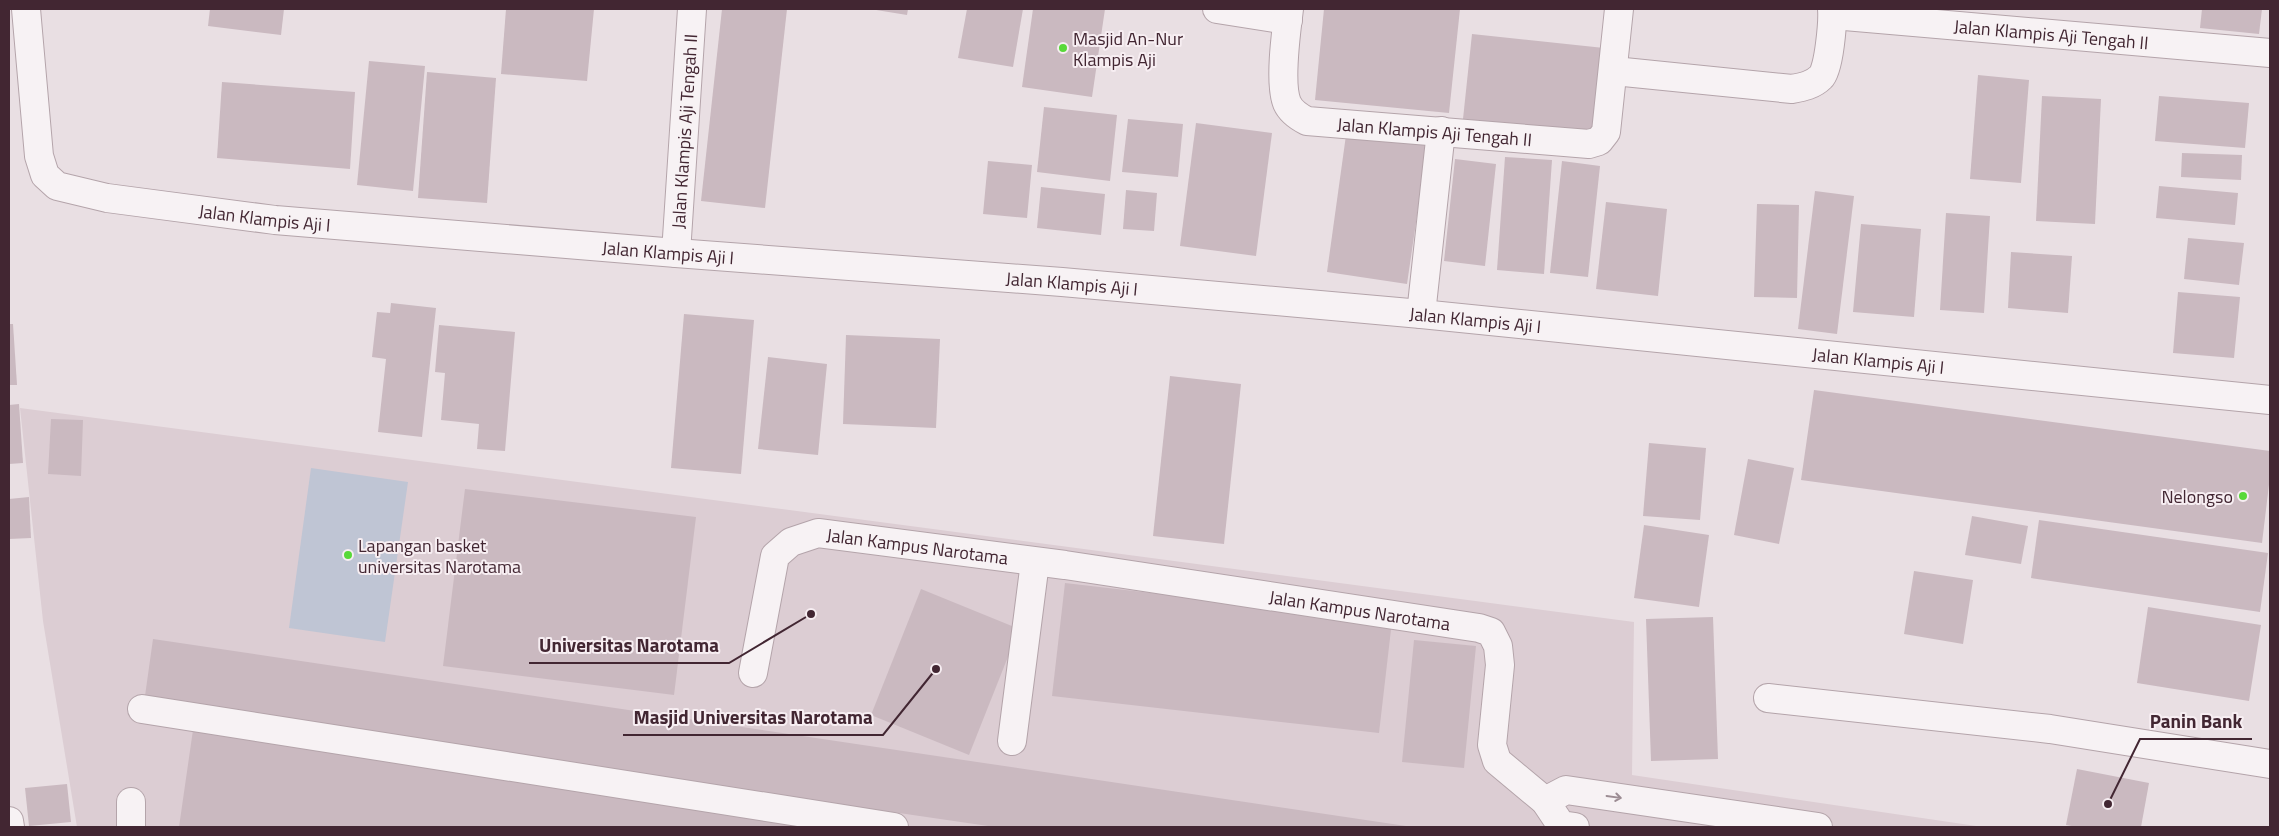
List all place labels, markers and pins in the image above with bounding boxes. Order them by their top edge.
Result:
place label: Masjid An-Nur Klampis Aji [1073,25,1183,73]
marker: Masjid An-Nur Klampis Aji [1057,42,1069,54]
place label: Nelongso [2161,483,2233,510]
marker: Nelongso [2237,490,2249,502]
place label: Lapangan basket universitas Narotama [358,532,521,580]
marker: Lapangan basket universitas Narotama [342,549,354,561]
callout: Universitas Narotama [529,629,729,663]
callout: Masjid Universitas Narotama [623,701,883,735]
callout: Panin Bank [2140,705,2252,739]

